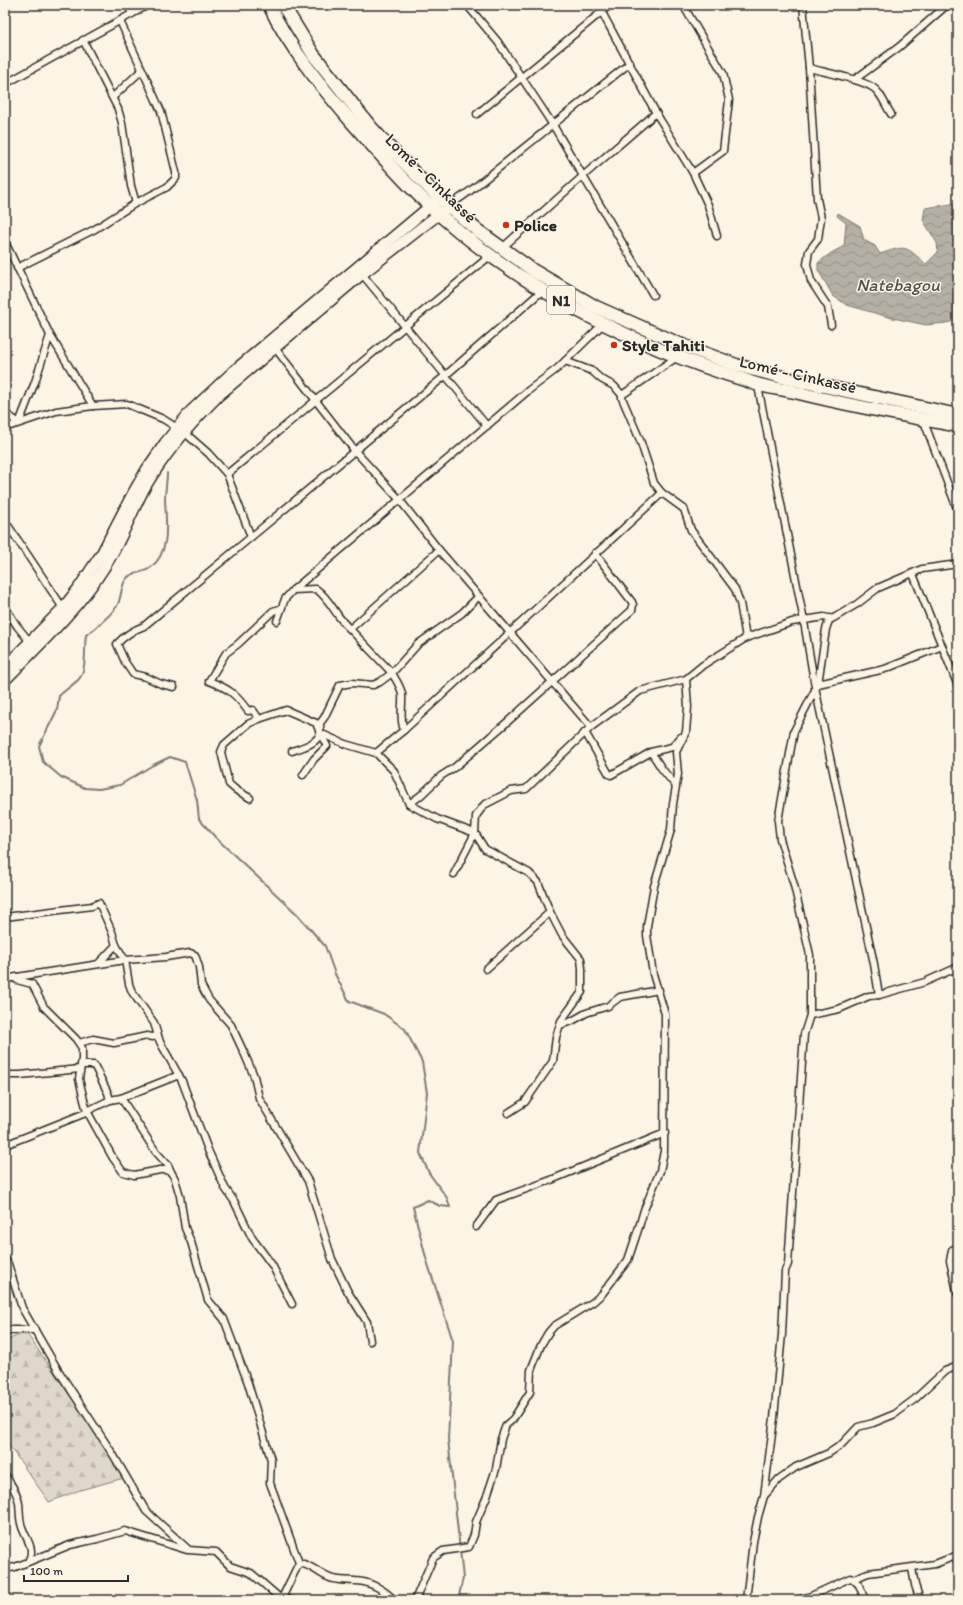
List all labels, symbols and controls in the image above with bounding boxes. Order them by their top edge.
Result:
street label: Lomé - Cinkassé [381,129,481,227]
place label: Police [514,215,557,235]
marker: Police [501,220,511,230]
water label: Natebagou [856,274,940,296]
road number: N1 [547,286,575,314]
place label: Style Tahiti [622,335,705,356]
marker: Style Tahiti [609,340,619,350]
street label: Lomé - Cinkassé [738,351,858,397]
scale bar [24,1557,128,1583]
text: 100 m [30,1564,63,1578]

